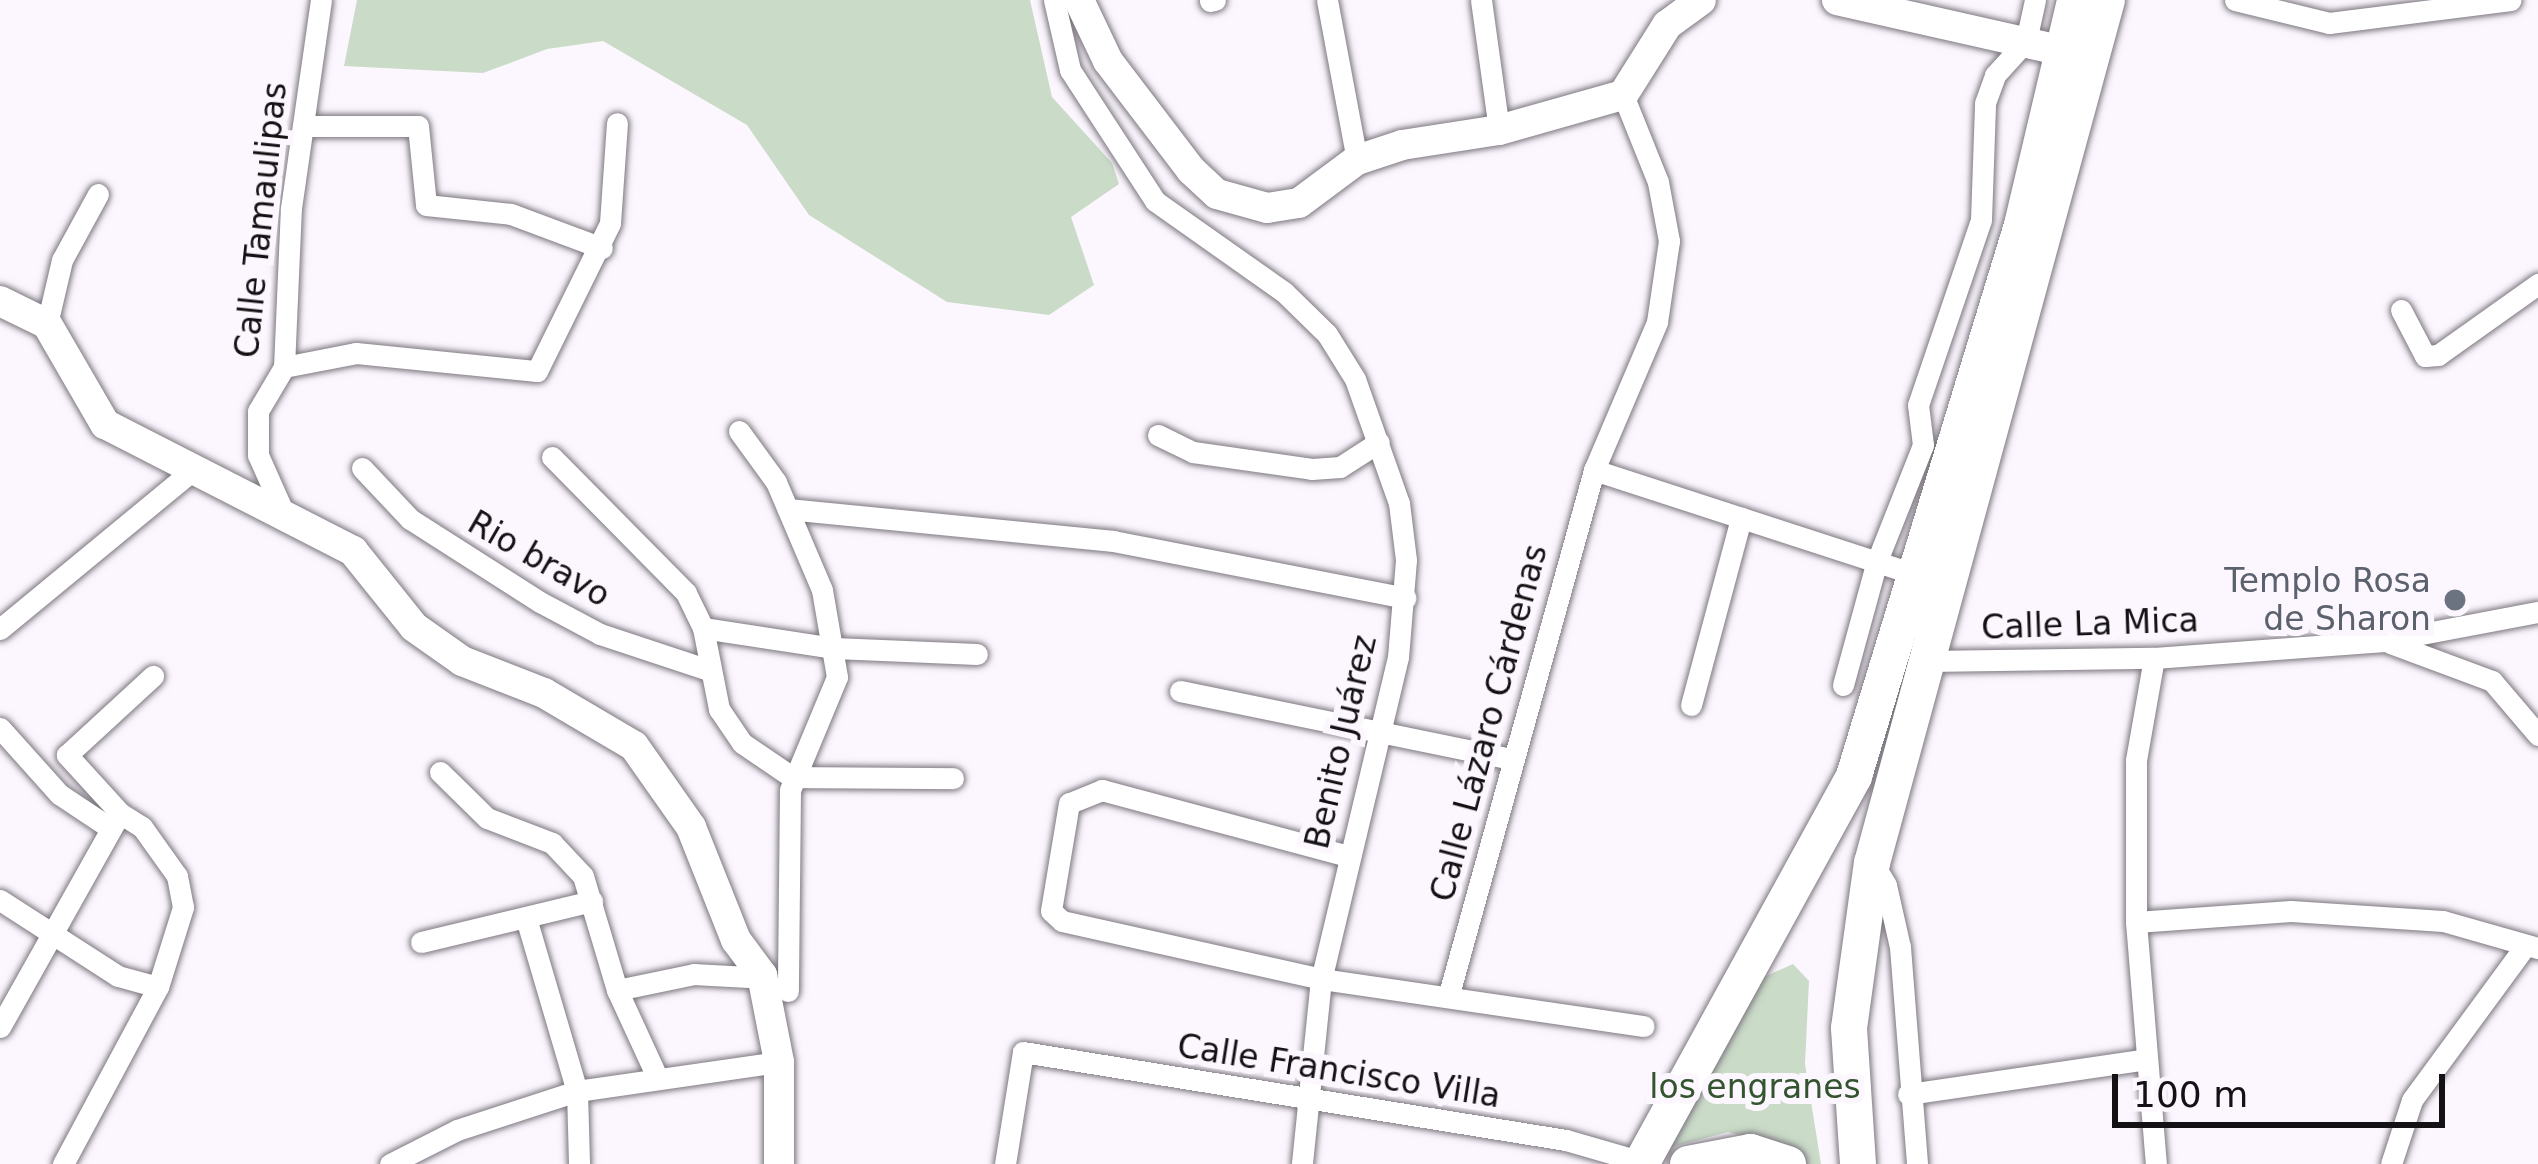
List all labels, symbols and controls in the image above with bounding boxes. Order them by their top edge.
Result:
street label: Calle Tamaulipas [227,80,295,360]
street label: Rio bravo [461,503,617,615]
street label: Calle Lázaro Cárdenas [1422,540,1556,906]
place label: Templo Rosa de Sharon [2224,561,2431,639]
marker: Templo Rosa de Sharon [2442,587,2468,613]
street label: Calle La Mica [1981,600,2199,648]
street label: Benito Juárez [1297,631,1385,853]
street label: Calle Francisco Villa [1175,1026,1503,1116]
scale bar [2118,1050,2451,1124]
park label: los engranes [1649,1067,1861,1107]
text: 100 m [2133,1074,2248,1115]

